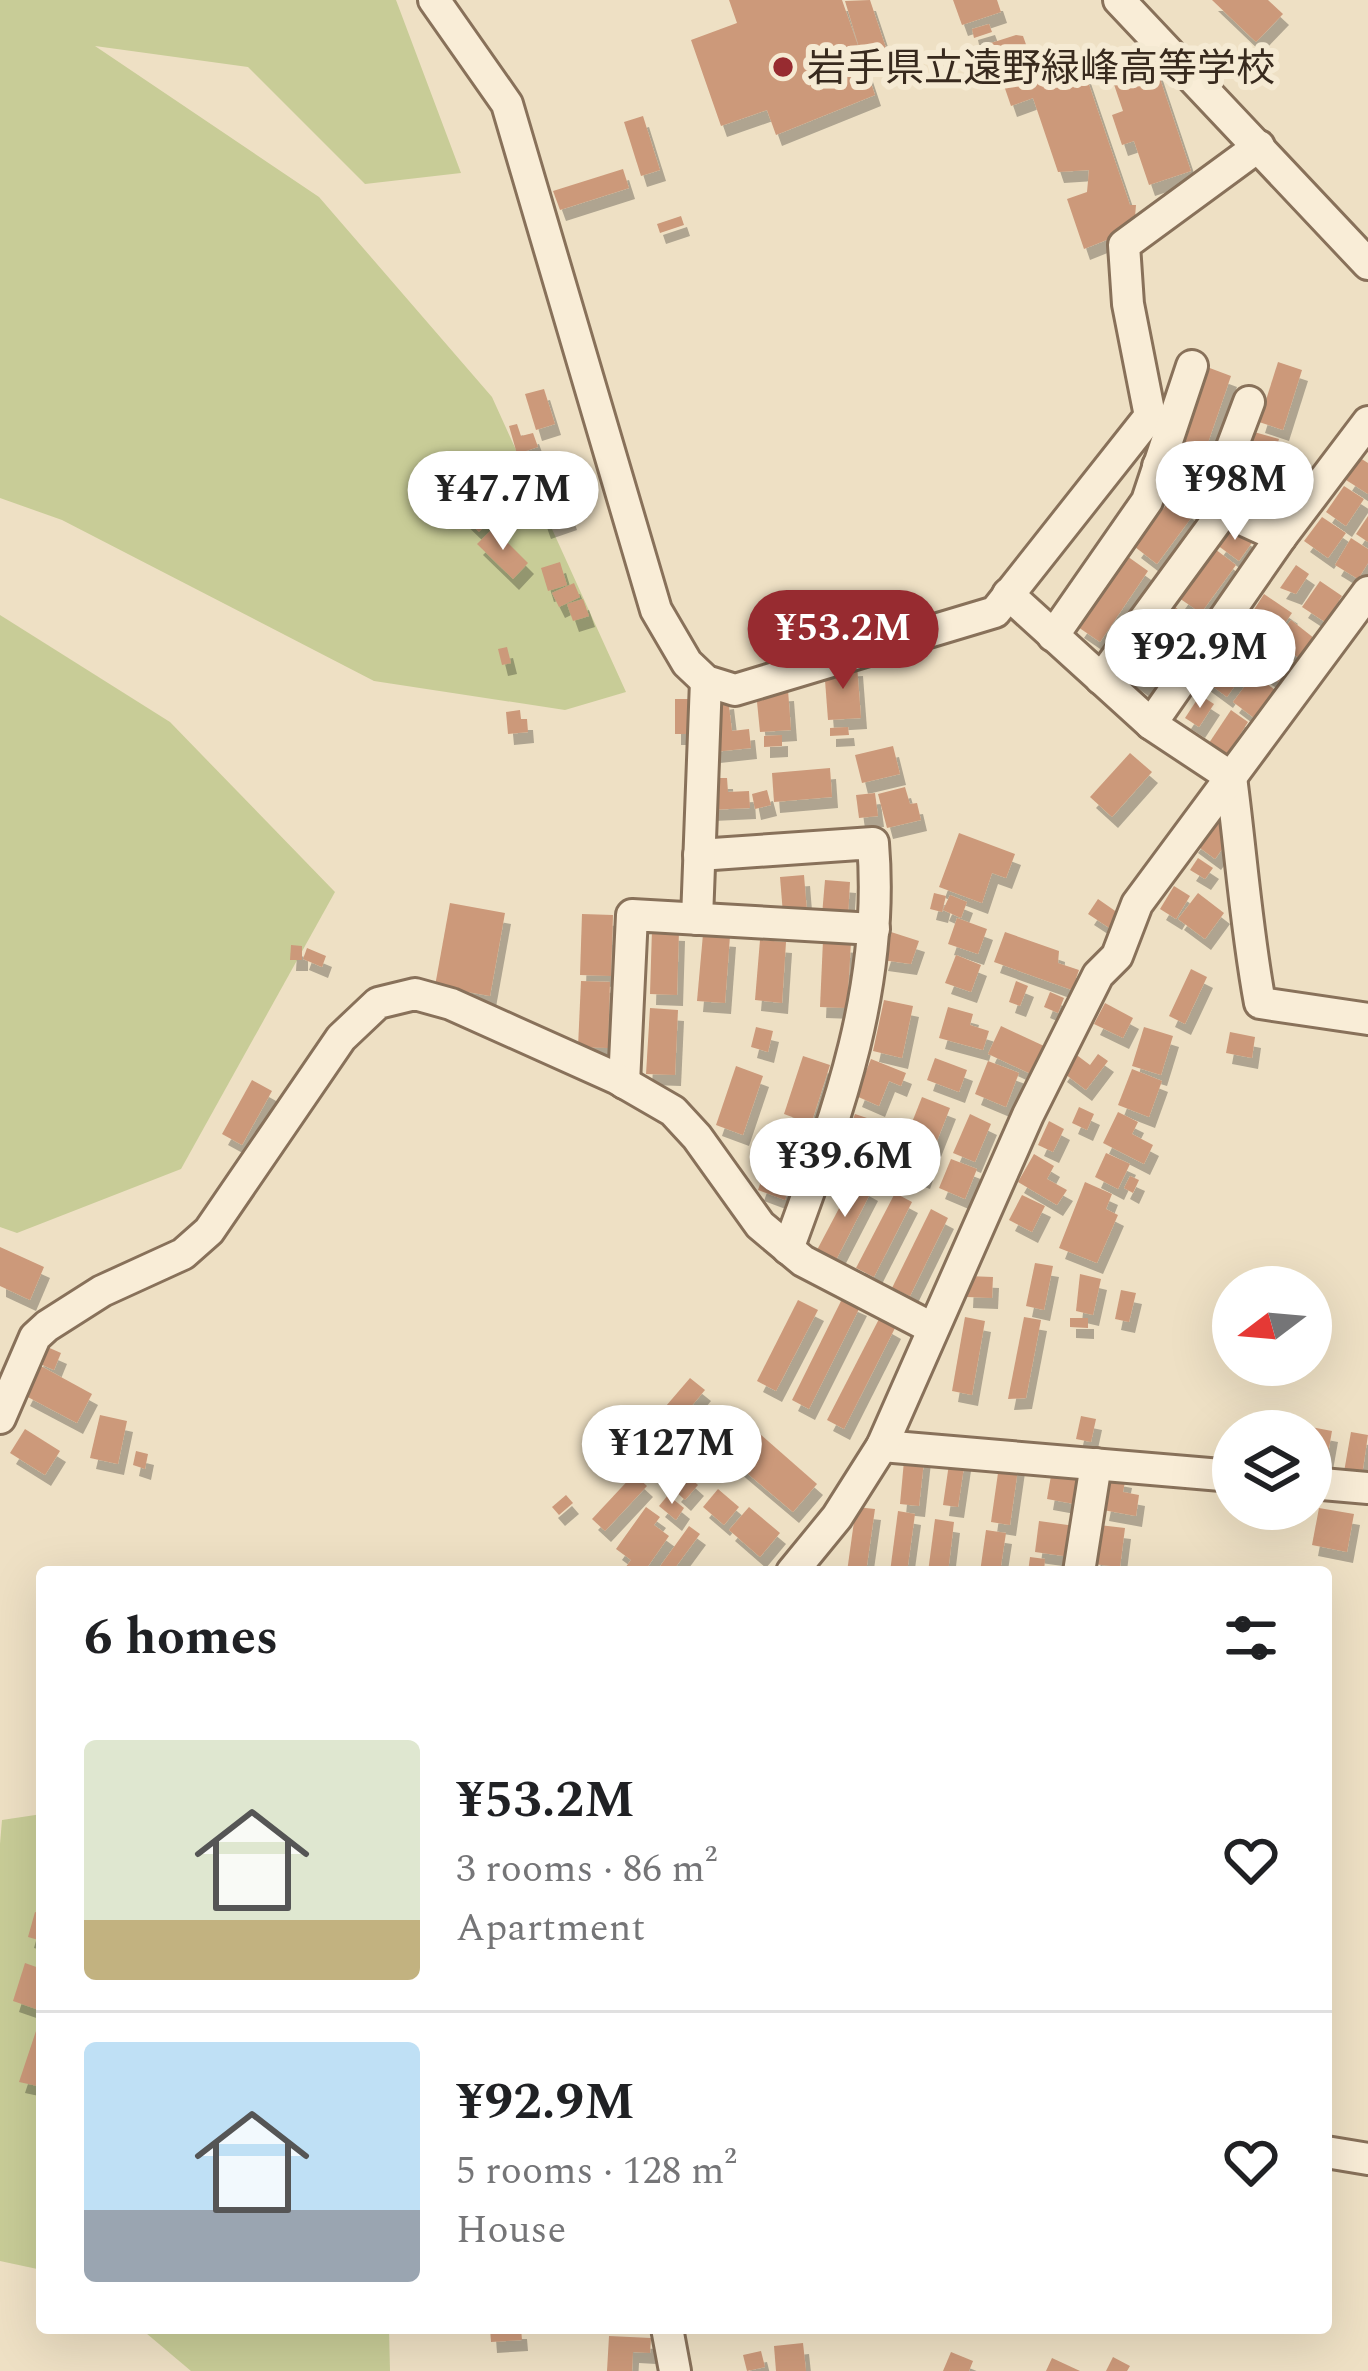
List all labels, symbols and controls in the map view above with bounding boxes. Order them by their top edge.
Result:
place label: 岩手県立遠野緑峰高等学校 [807,40,1275,99]
marker: 岩手県立遠野緑峰高等学校 [770,54,796,80]
pin: ¥98M [1164,441,1306,543]
text: ¥98M [1183,450,1287,509]
pin: ¥47.7M [405,451,601,553]
text: ¥47.7M [435,460,571,519]
pin: ¥53.2M [745,590,941,692]
text: ¥53.2M [775,599,911,658]
pin: ¥92.9M [1102,609,1298,711]
text: ¥92.9M [1132,618,1268,677]
pin: ¥39.6M [747,1118,943,1220]
text: ¥39.6M [777,1127,913,1186]
north arrow [1212,1266,1332,1386]
map controls [1212,1266,1332,1530]
pin: ¥127M [588,1405,756,1507]
button: layers [1212,1410,1332,1530]
text: ¥127M [609,1414,735,1473]
text: 6 homes [84,1599,278,1677]
icon: filters [1218,1605,1284,1671]
text: ¥53.2M [456,1762,635,1840]
icon: home [180,1788,324,1932]
icon: heart [1218,1827,1284,1893]
text: 3 rooms · 86 m² [456,1840,717,1899]
text: Apartment [456,1899,645,1958]
text: ¥92.9M [456,2064,635,2142]
icon: home [180,2090,324,2234]
icon: heart [1218,2129,1284,2195]
text: 5 rooms · 128 m² [456,2142,737,2201]
text: House [456,2201,566,2260]

